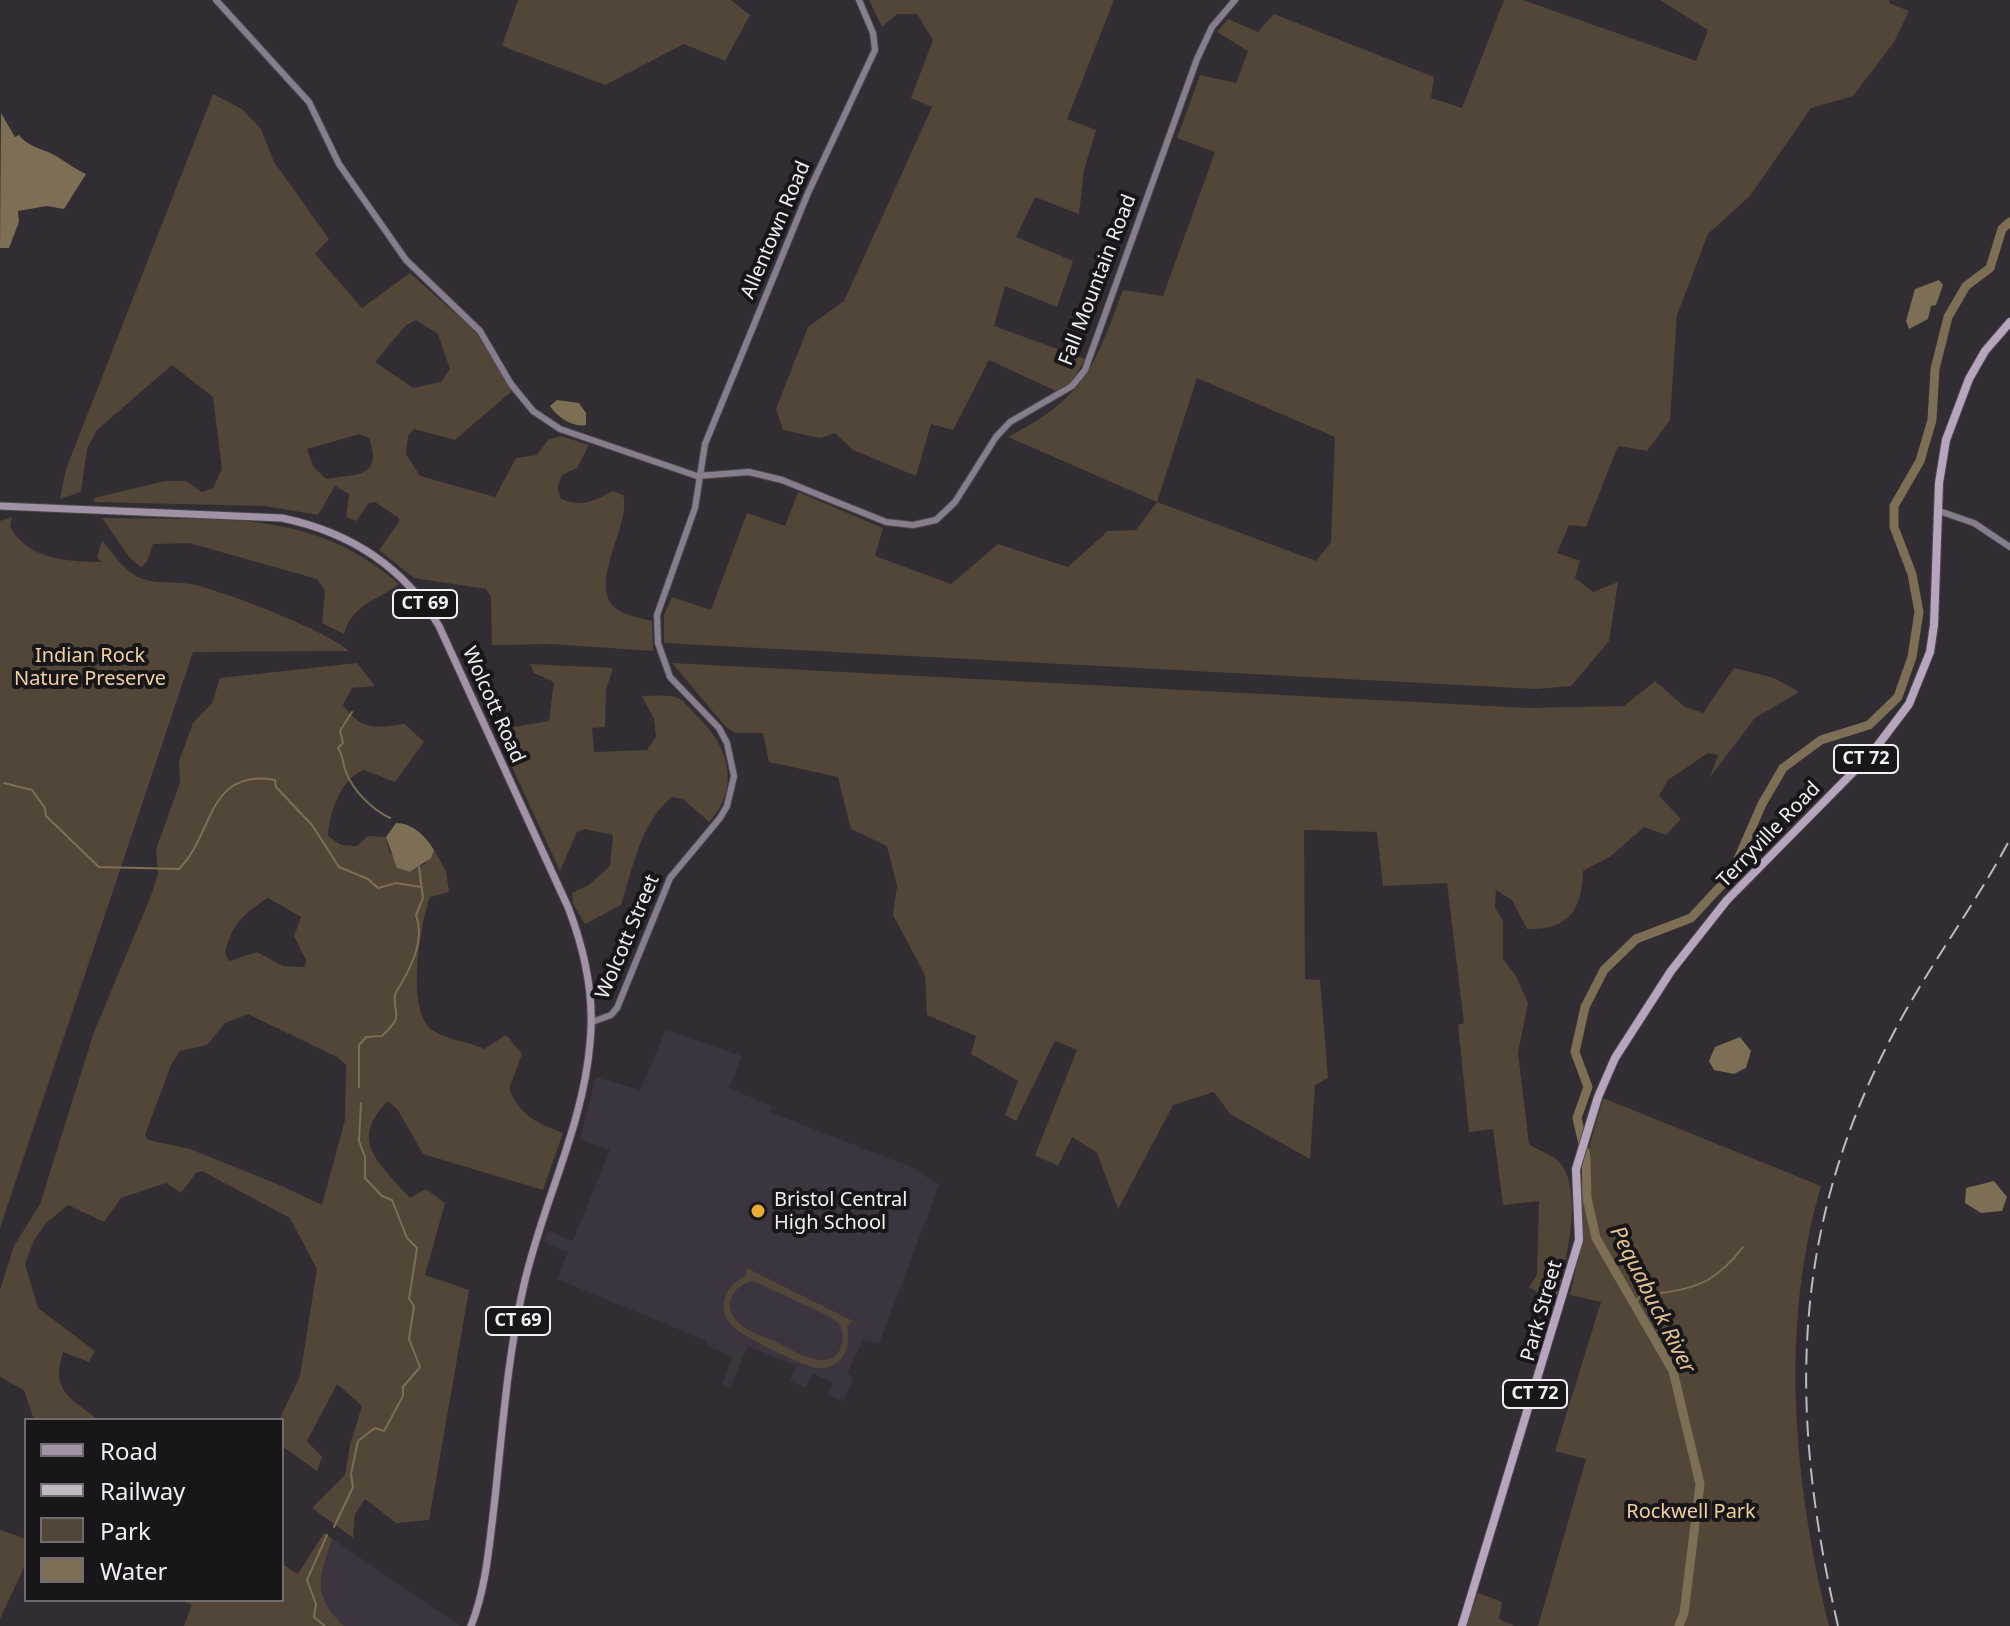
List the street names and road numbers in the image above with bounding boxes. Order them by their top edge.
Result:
street label: Allentown Road [736,158,816,302]
street label: Fall Mountain Road [1054,191,1142,369]
road number: CT 69 [393,590,457,618]
street label: Wolcott Road [457,643,529,767]
road number: CT 72 [1834,745,1898,773]
street label: Terryville Road [1712,777,1826,893]
street label: Wolcott Street [591,871,665,1003]
street label: Park Street [1516,1258,1568,1364]
road number: CT 69 [486,1307,550,1335]
road number: CT 72 [1503,1380,1567,1408]

